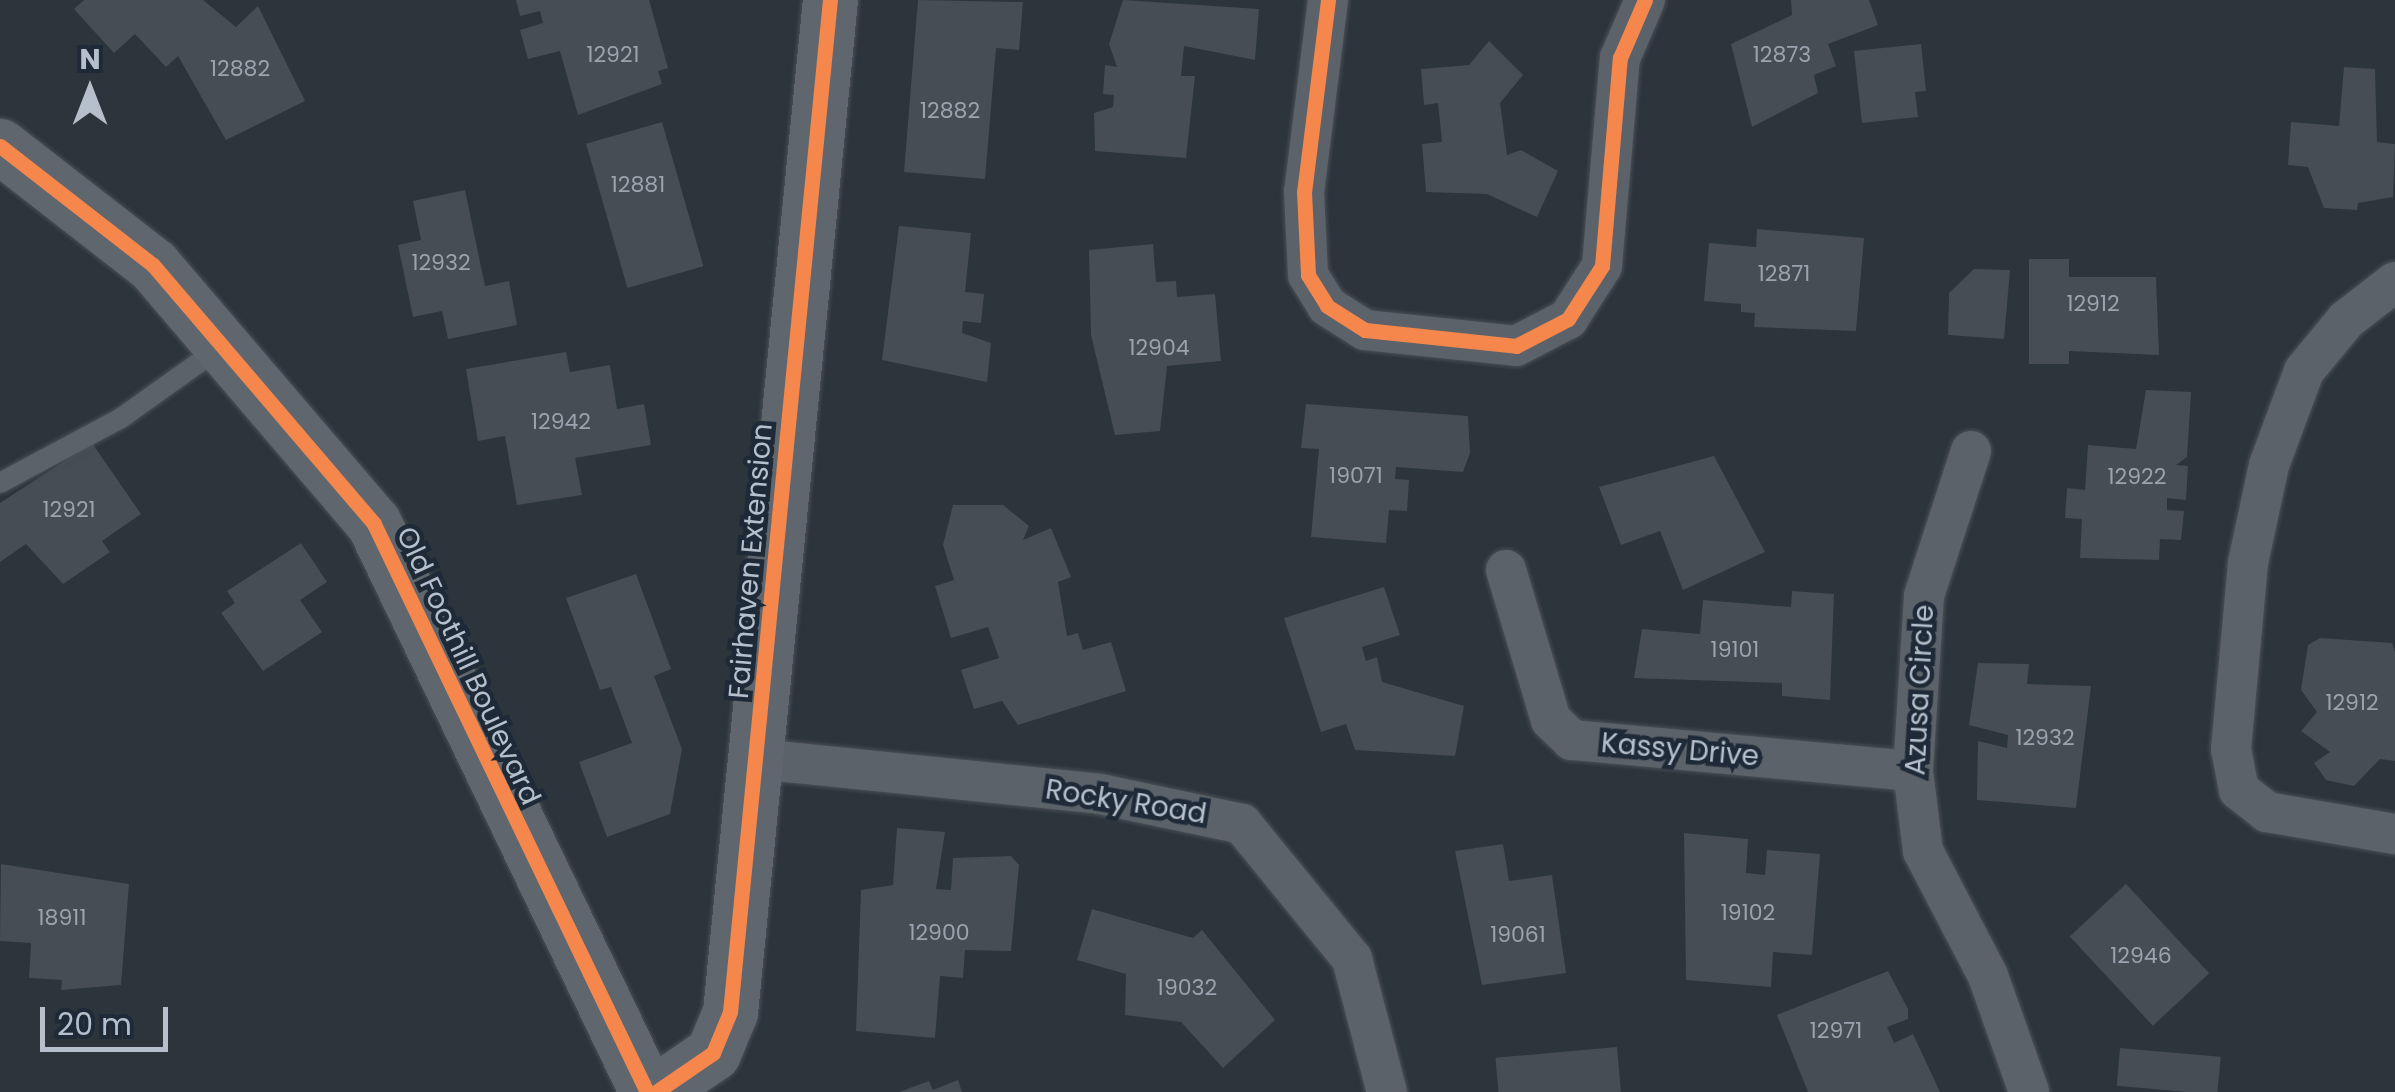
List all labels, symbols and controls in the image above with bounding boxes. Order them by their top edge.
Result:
north arrow [40,40,140,140]
text: N [79,40,101,79]
house number: 12921 [586,42,640,68]
house number: 12873 [1753,42,1811,68]
house number: 12882 [210,56,270,82]
house number: 12882 [920,98,980,124]
house number: 12881 [611,172,665,198]
house number: 12932 [411,250,471,276]
house number: 12871 [1758,261,1810,287]
house number: 12912 [2066,291,2120,317]
house number: 12904 [1128,335,1190,361]
house number: 12942 [531,409,591,435]
street label: Fairhaven Extension [722,422,780,700]
house number: 19071 [1329,463,1383,489]
house number: 12922 [2108,464,2166,490]
house number: 12921 [42,497,96,523]
street label: Old Foothill Boulevard [389,522,547,810]
street label: Azusa Circle [1899,604,1941,776]
house number: 19101 [1711,637,1759,663]
house number: 12912 [2325,690,2379,716]
house number: 12932 [2015,725,2075,751]
street label: Kassy Drive [1600,726,1760,774]
street label: Rocky Road [1043,773,1209,831]
house number: 19102 [1721,900,1775,926]
house number: 18911 [38,905,86,931]
house number: 12900 [908,920,970,946]
house number: 19061 [1490,922,1546,948]
house number: 12946 [2110,943,2172,969]
house number: 19032 [1157,975,1217,1001]
scale bar [45,987,172,1049]
text: 20 m [57,1003,132,1046]
house number: 12971 [1810,1018,1862,1044]

